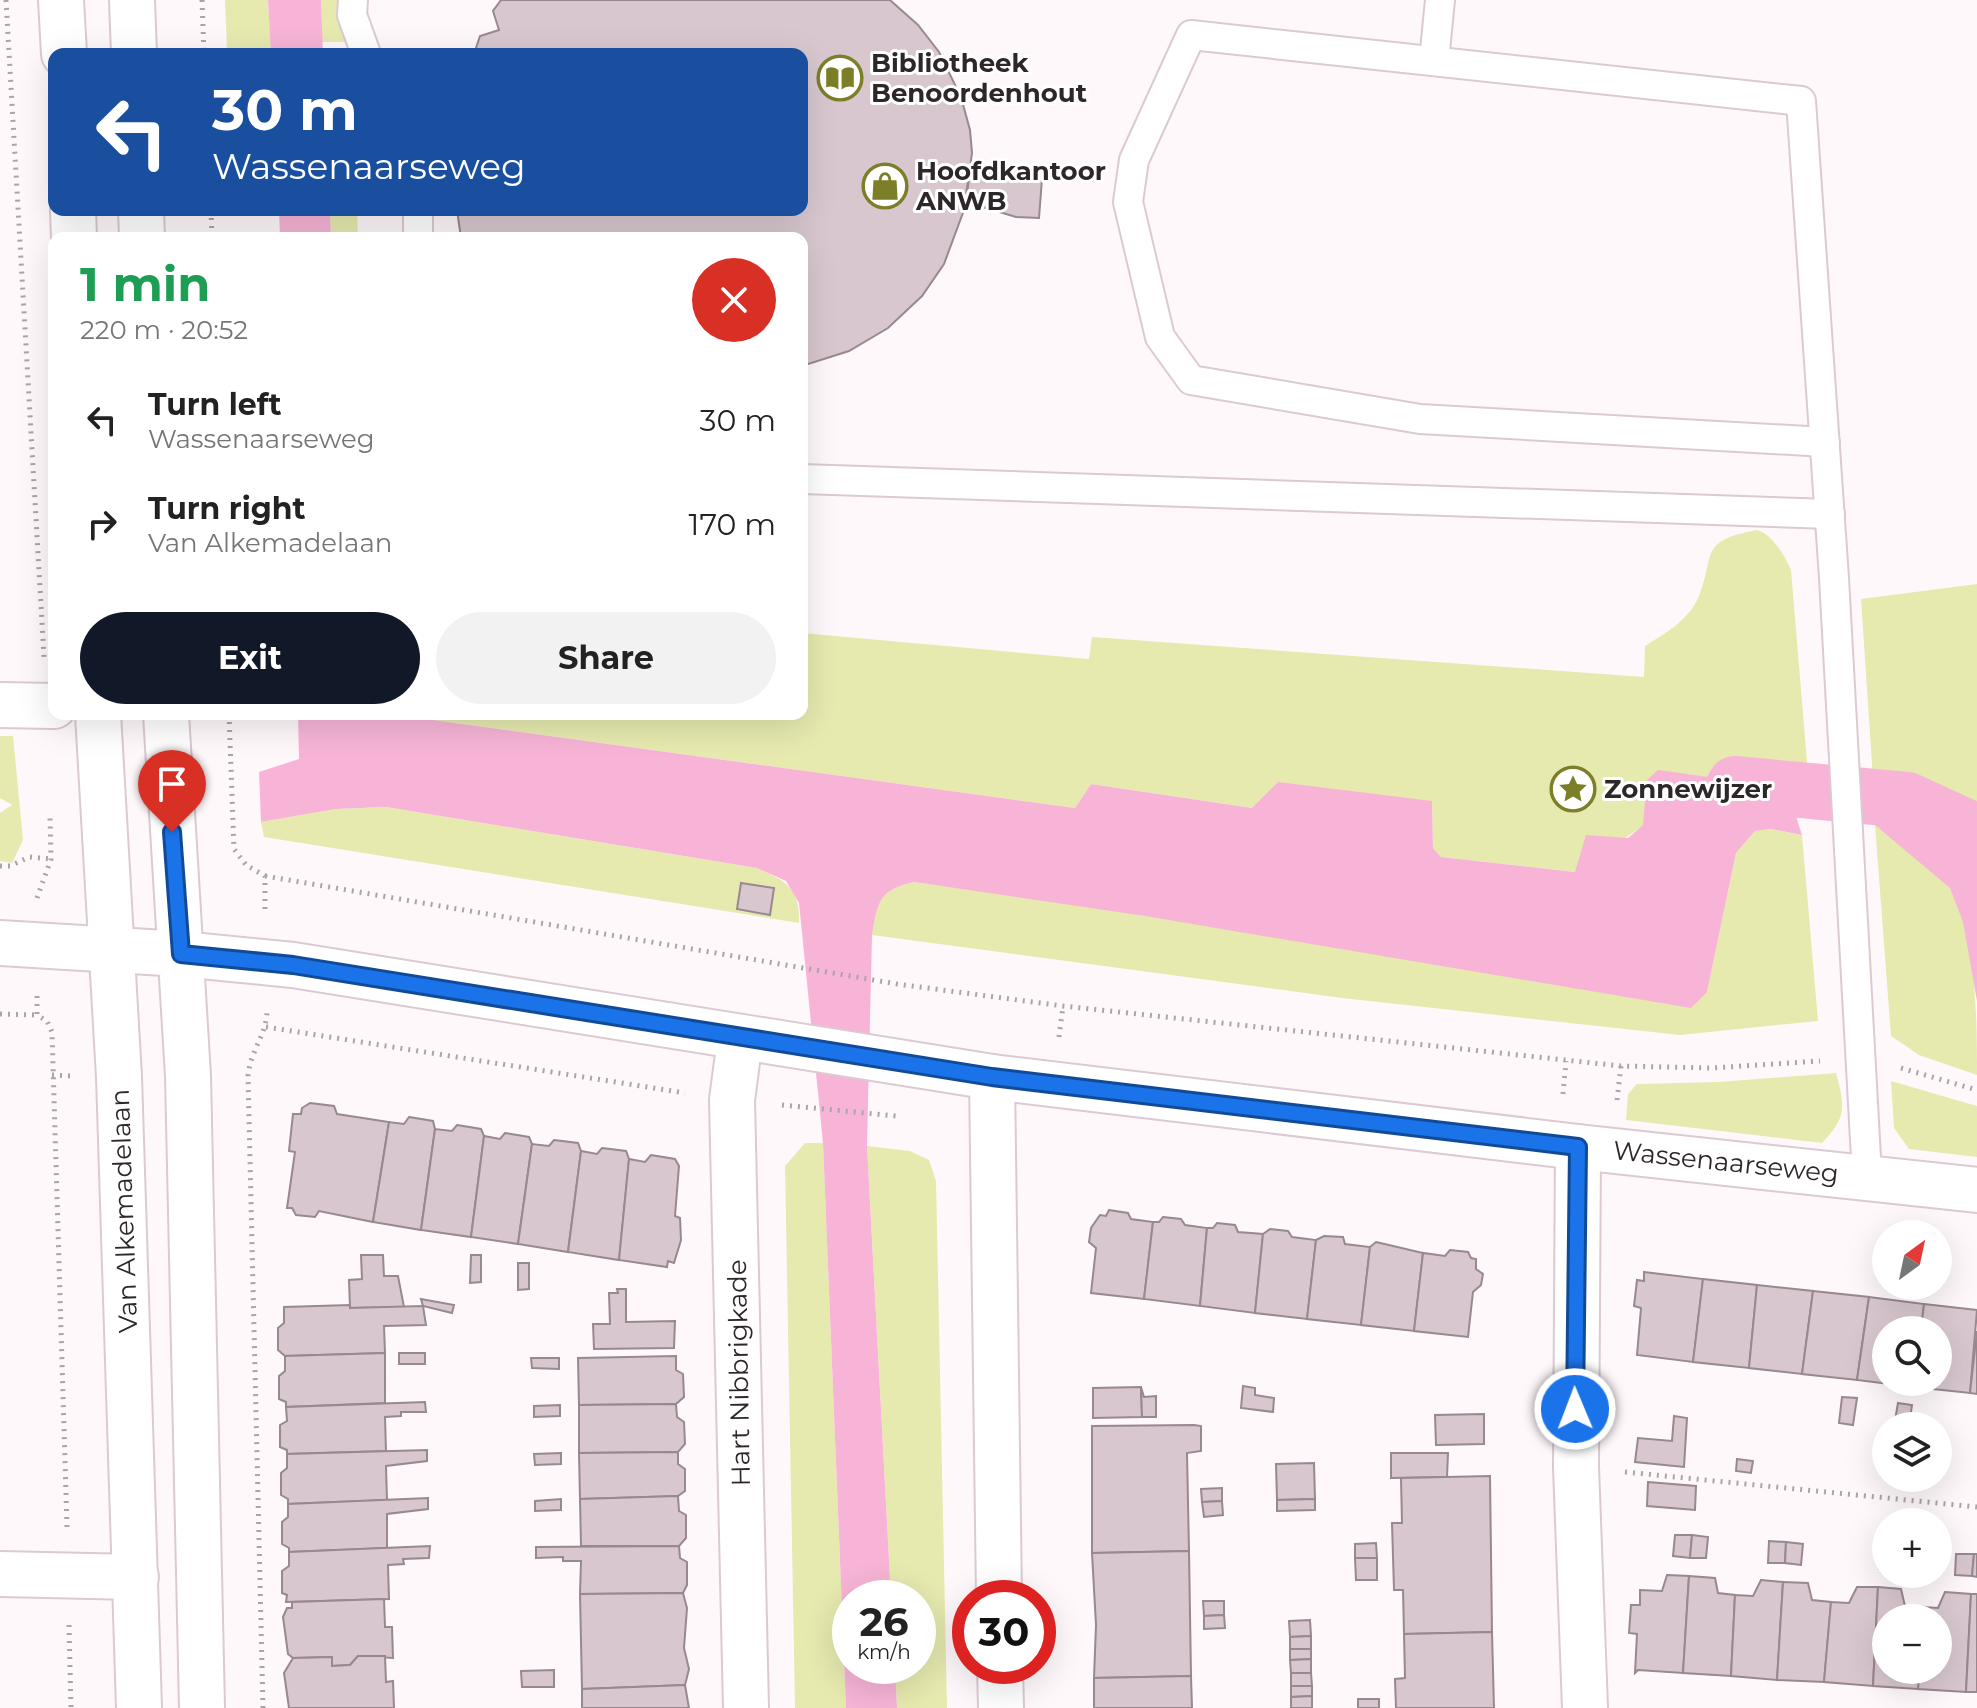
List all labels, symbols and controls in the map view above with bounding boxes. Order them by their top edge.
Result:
place label: Bibliotheek Benoordenhout [871,47,1087,109]
library icon: Bibliotheek Benoordenhout [816,54,864,102]
text: 30 m [212,76,358,144]
icon: left [80,80,184,184]
text: Wassenaarseweg [212,144,526,188]
place label: Hoofdkantoor ANWB [915,155,1106,217]
shop icon: Hoofdkantoor ANWB [861,162,909,210]
text: 1 min [80,255,210,313]
button: close [692,258,776,342]
text: 220 m · 20:52 [80,314,248,346]
text: Turn left [148,386,281,423]
icon: left [80,398,124,442]
text: 30 m [700,402,776,439]
text: Wassenaarseweg [148,423,375,455]
text: Turn right [148,490,305,527]
icon: right [80,502,124,546]
text: 170 m [689,506,776,543]
text: Van Alkemadelaan [148,527,392,559]
button: Exit [80,612,420,704]
button: Share [436,612,776,704]
pin [138,750,206,832]
icon: arrive [150,762,194,806]
place icon: Zonnewijzer [1549,765,1597,813]
place label: Zonnewijzer [1604,773,1772,805]
street label: Van Alkemadelaan [104,1088,144,1334]
street label: Wassenaarseweg [1612,1134,1840,1190]
north arrow [1872,1220,1952,1300]
map controls [1872,1220,1952,1684]
street label: Hart Nibbrigkade [721,1259,757,1487]
button: search [1872,1316,1952,1396]
position arrow [1533,1367,1617,1451]
button: layers [1872,1412,1952,1492]
button: + [1872,1508,1952,1588]
speed limit sign: 30 [952,1580,1056,1684]
text: 26 [859,1597,909,1646]
button: − [1872,1604,1952,1684]
text: km/h [857,1640,911,1664]

